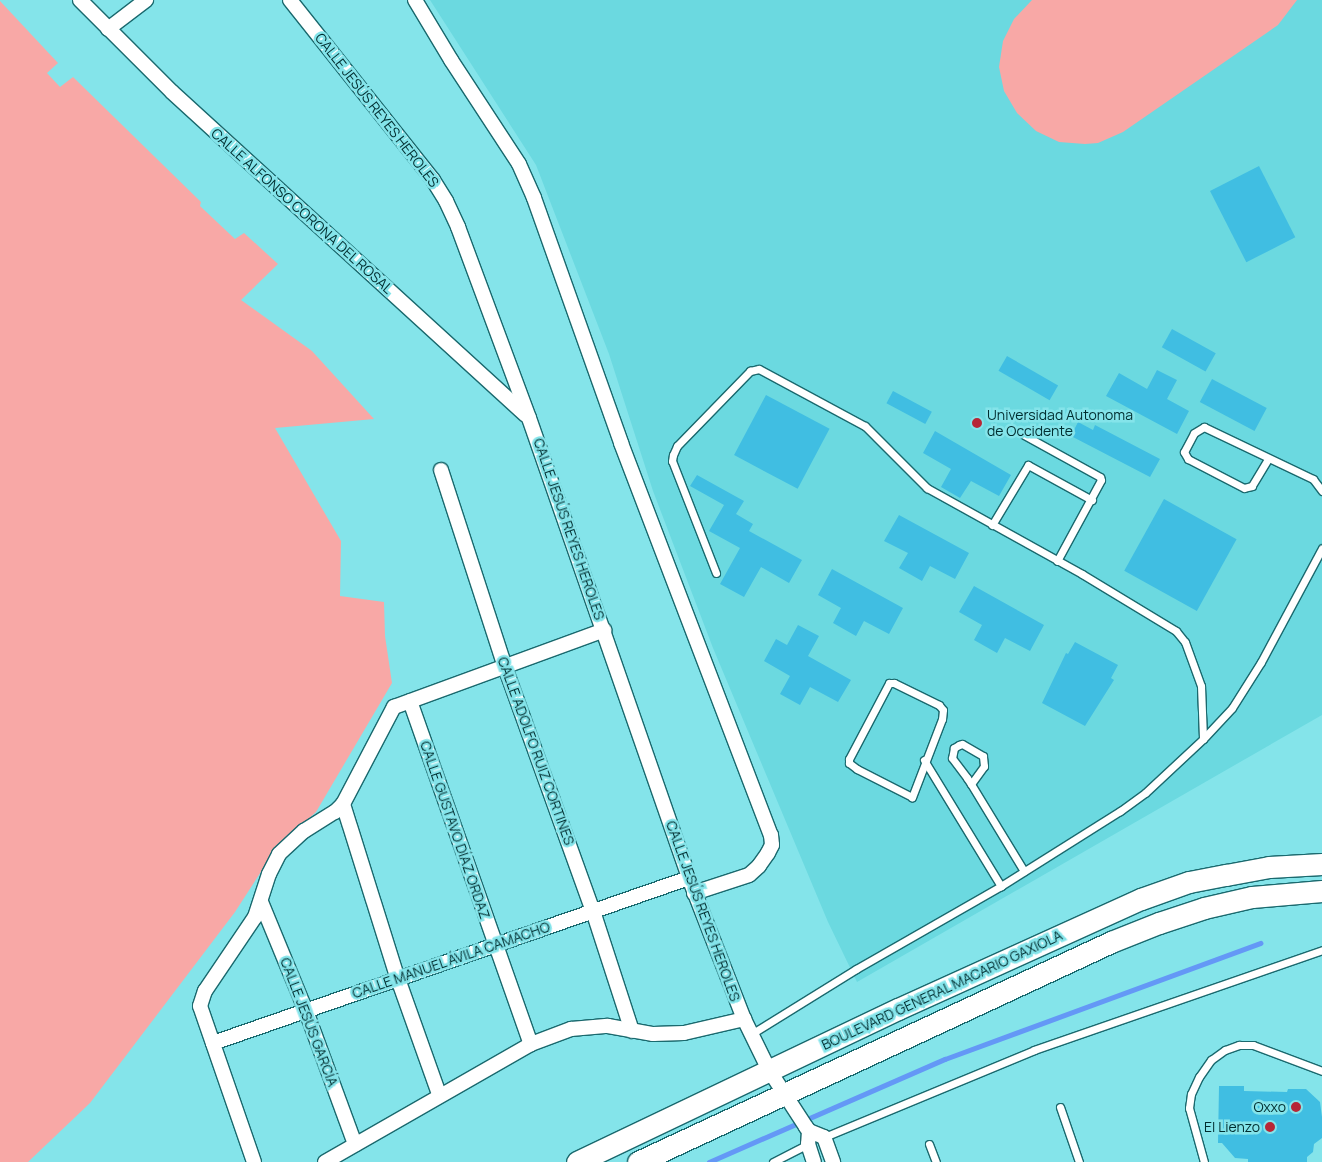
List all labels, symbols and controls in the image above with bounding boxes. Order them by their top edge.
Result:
street label: CALLE JESÚS REYES HEROLES [312,30,442,190]
street label: CALLE ALFONSO CORONA DEL ROSAL [207,125,397,297]
place label: Universidad Autonoma de Occidente [987,407,1133,440]
marker: Universidad Autonoma de Occidente [971,417,983,429]
street label: CALLE JESÚS REYES HEROLES [530,436,608,622]
street label: CALLE ADOLFO RUIZ CORTINES [494,655,578,847]
street label: CALLE GUSTAVO DÍAZ ORDAZ [417,739,493,921]
street label: CALLE JESÚS REYES HEROLES [662,818,744,1004]
street label: CALLE MANUEL ÁVILA CAMACHO [350,918,552,1002]
street label: BOULEVARD GENERAL MACARIO GAXIOLA [819,927,1065,1053]
street label: CALLE JESÚS GARCÍA [277,955,341,1089]
place label: Oxxo [1253,1099,1286,1115]
marker: Oxxo [1290,1101,1302,1113]
place label: El Lienzo [1204,1119,1260,1135]
marker: El Lienzo [1264,1121,1276,1133]

